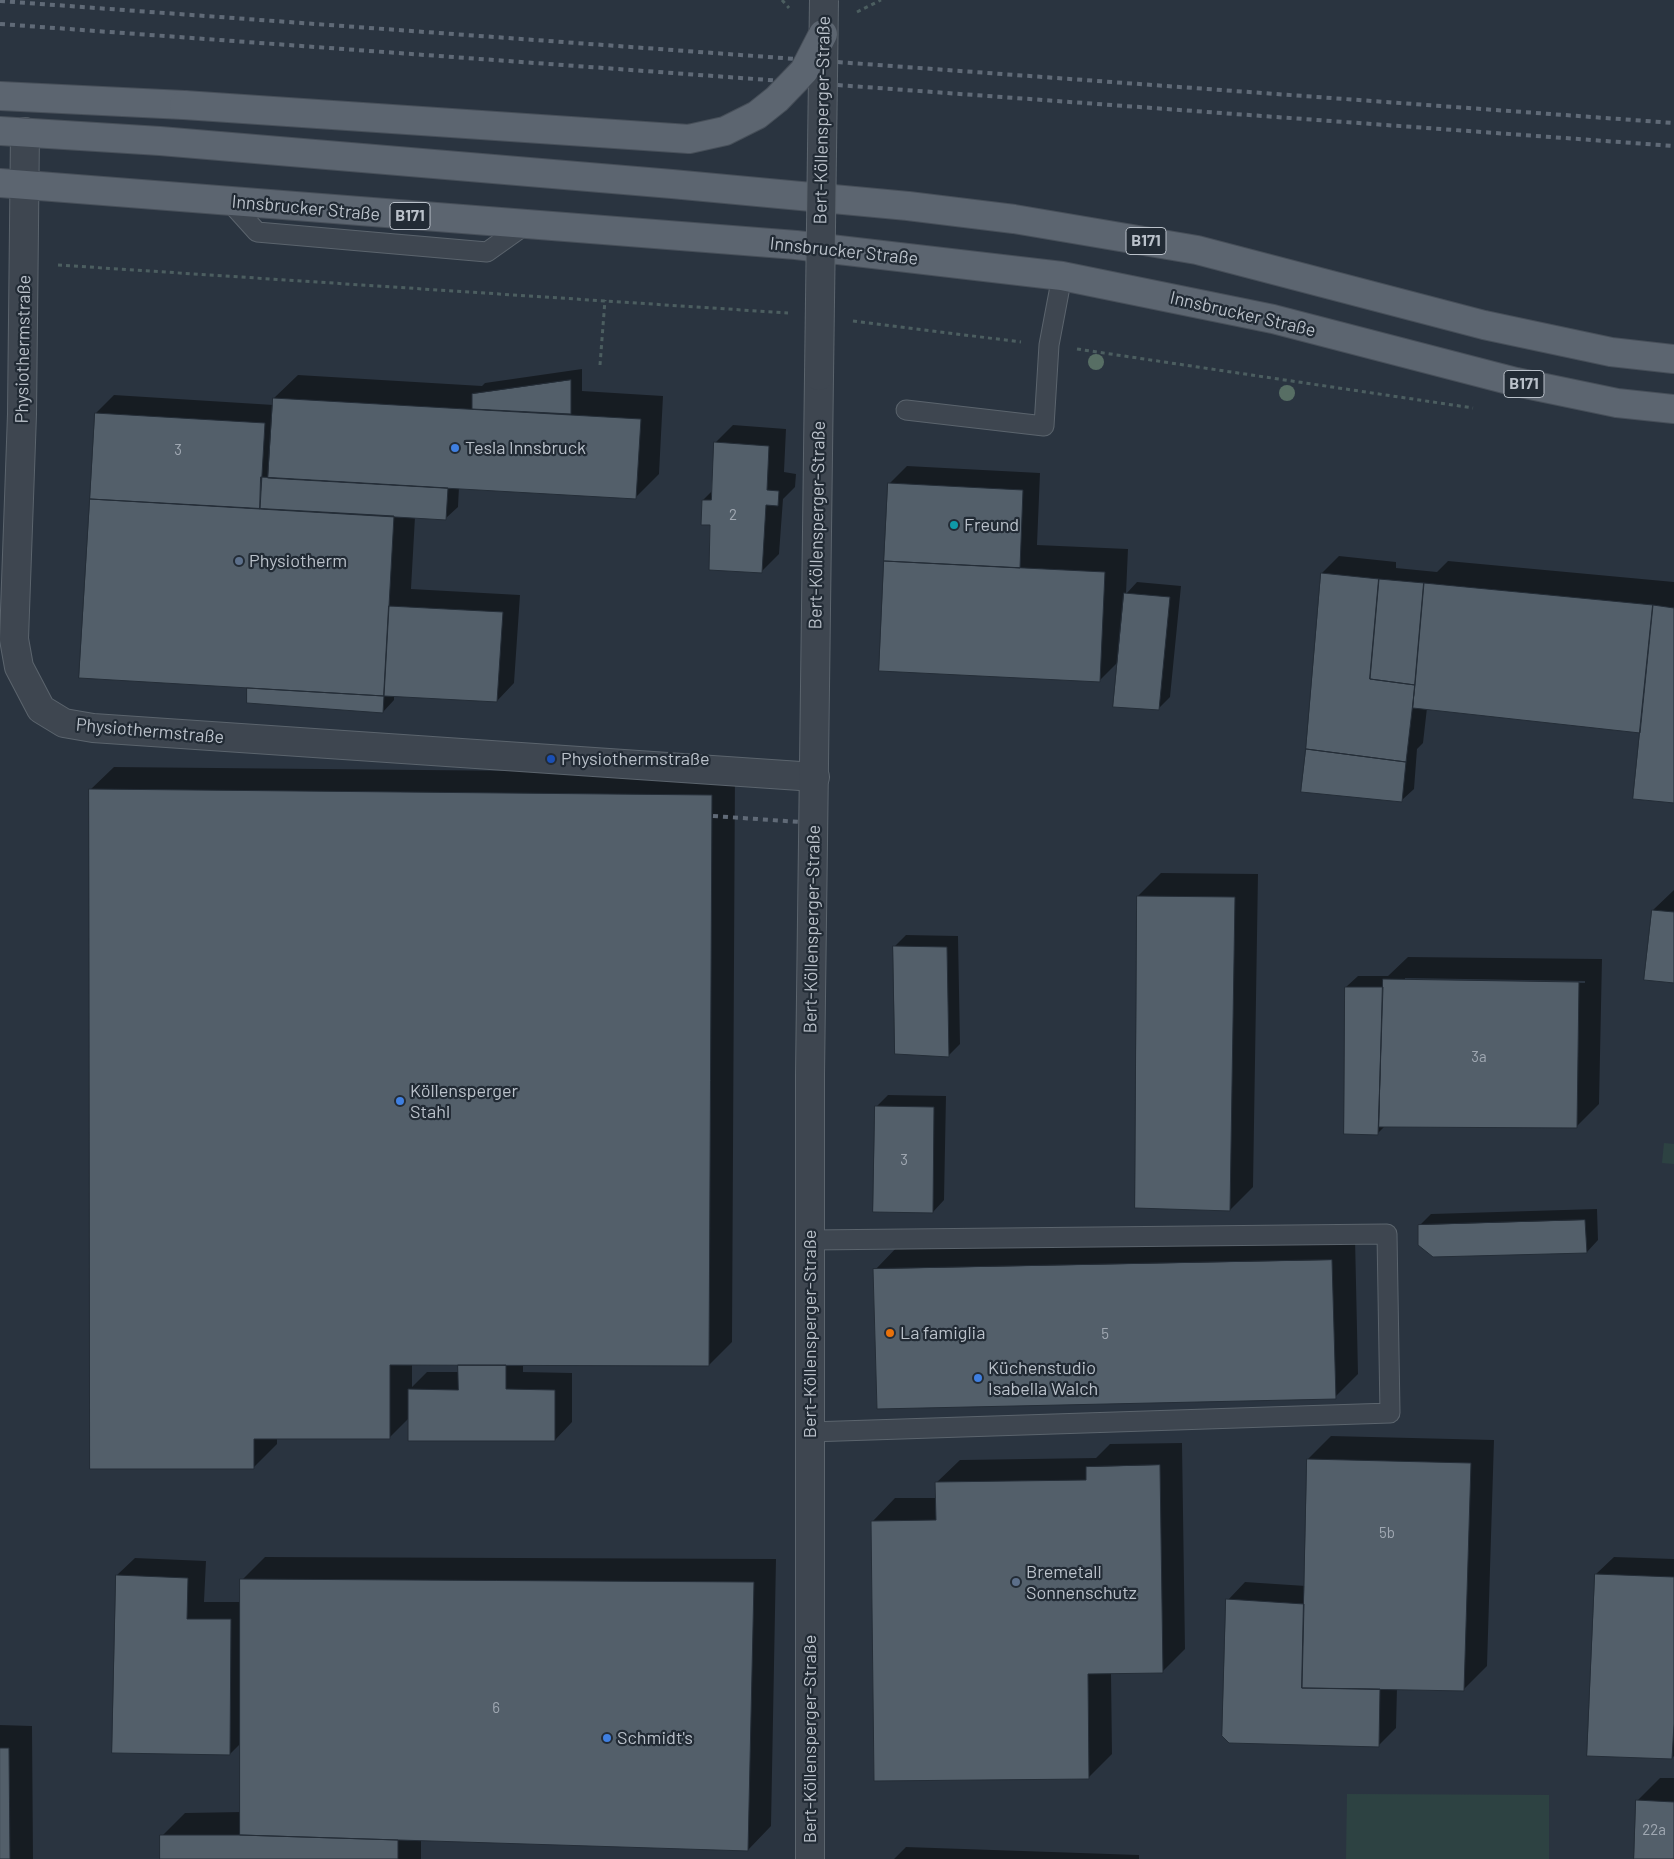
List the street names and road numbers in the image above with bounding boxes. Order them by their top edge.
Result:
street label: Bert-Köllensperger-Straße [809,16,835,224]
street label: Innsbrucker Straße [231,191,381,225]
road number: B171 [390,202,430,230]
road number: B171 [1126,228,1166,255]
street label: Innsbrucker Straße [769,232,919,270]
street label: Physiothermstraße [11,275,35,423]
street label: Innsbrucker Straße [1168,287,1318,341]
road number: B171 [1504,370,1544,398]
street label: Bert-Köllensperger-Straße [804,421,830,629]
street label: Physiothermstraße [75,714,225,748]
street label: Bert-Köllensperger-Straße [799,825,825,1033]
street label: Bert-Köllensperger-Straße [799,1230,821,1438]
street label: Bert-Köllensperger-Straße [799,1635,821,1843]

